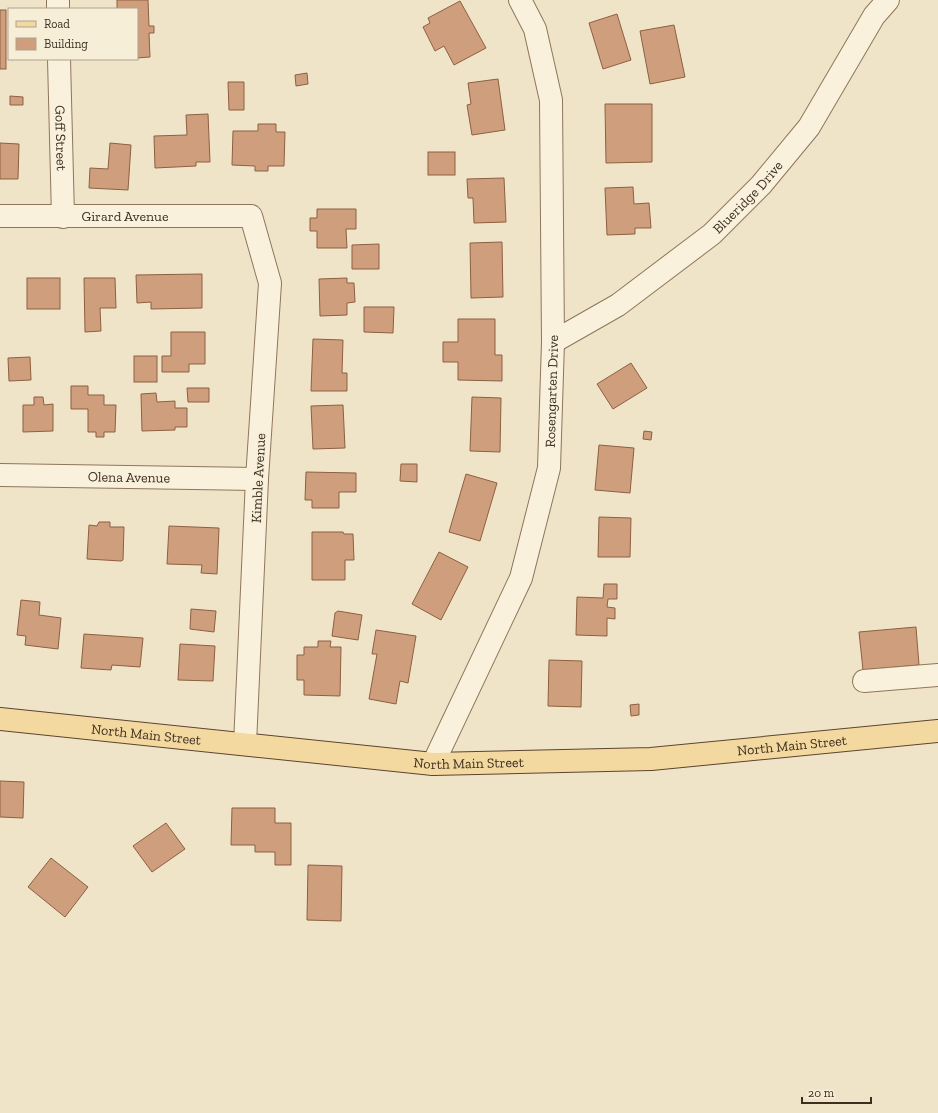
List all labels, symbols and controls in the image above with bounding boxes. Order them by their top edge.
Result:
legend [8,8,138,60]
text: Road [44,17,70,31]
text: Building [44,37,88,51]
street label: Goff Street [51,105,70,172]
street label: Blueridge Drive [709,157,787,237]
street label: Girard Avenue [81,208,169,225]
street label: Rosengarten Drive [542,334,562,448]
street label: Kimble Avenue [248,432,269,523]
street label: Olena Avenue [88,468,171,487]
street label: North Main Street [90,721,203,749]
street label: North Main Street [736,732,848,760]
street label: North Main Street [413,754,525,773]
scale bar [802,1079,871,1105]
text: 20 m [808,1086,835,1100]

